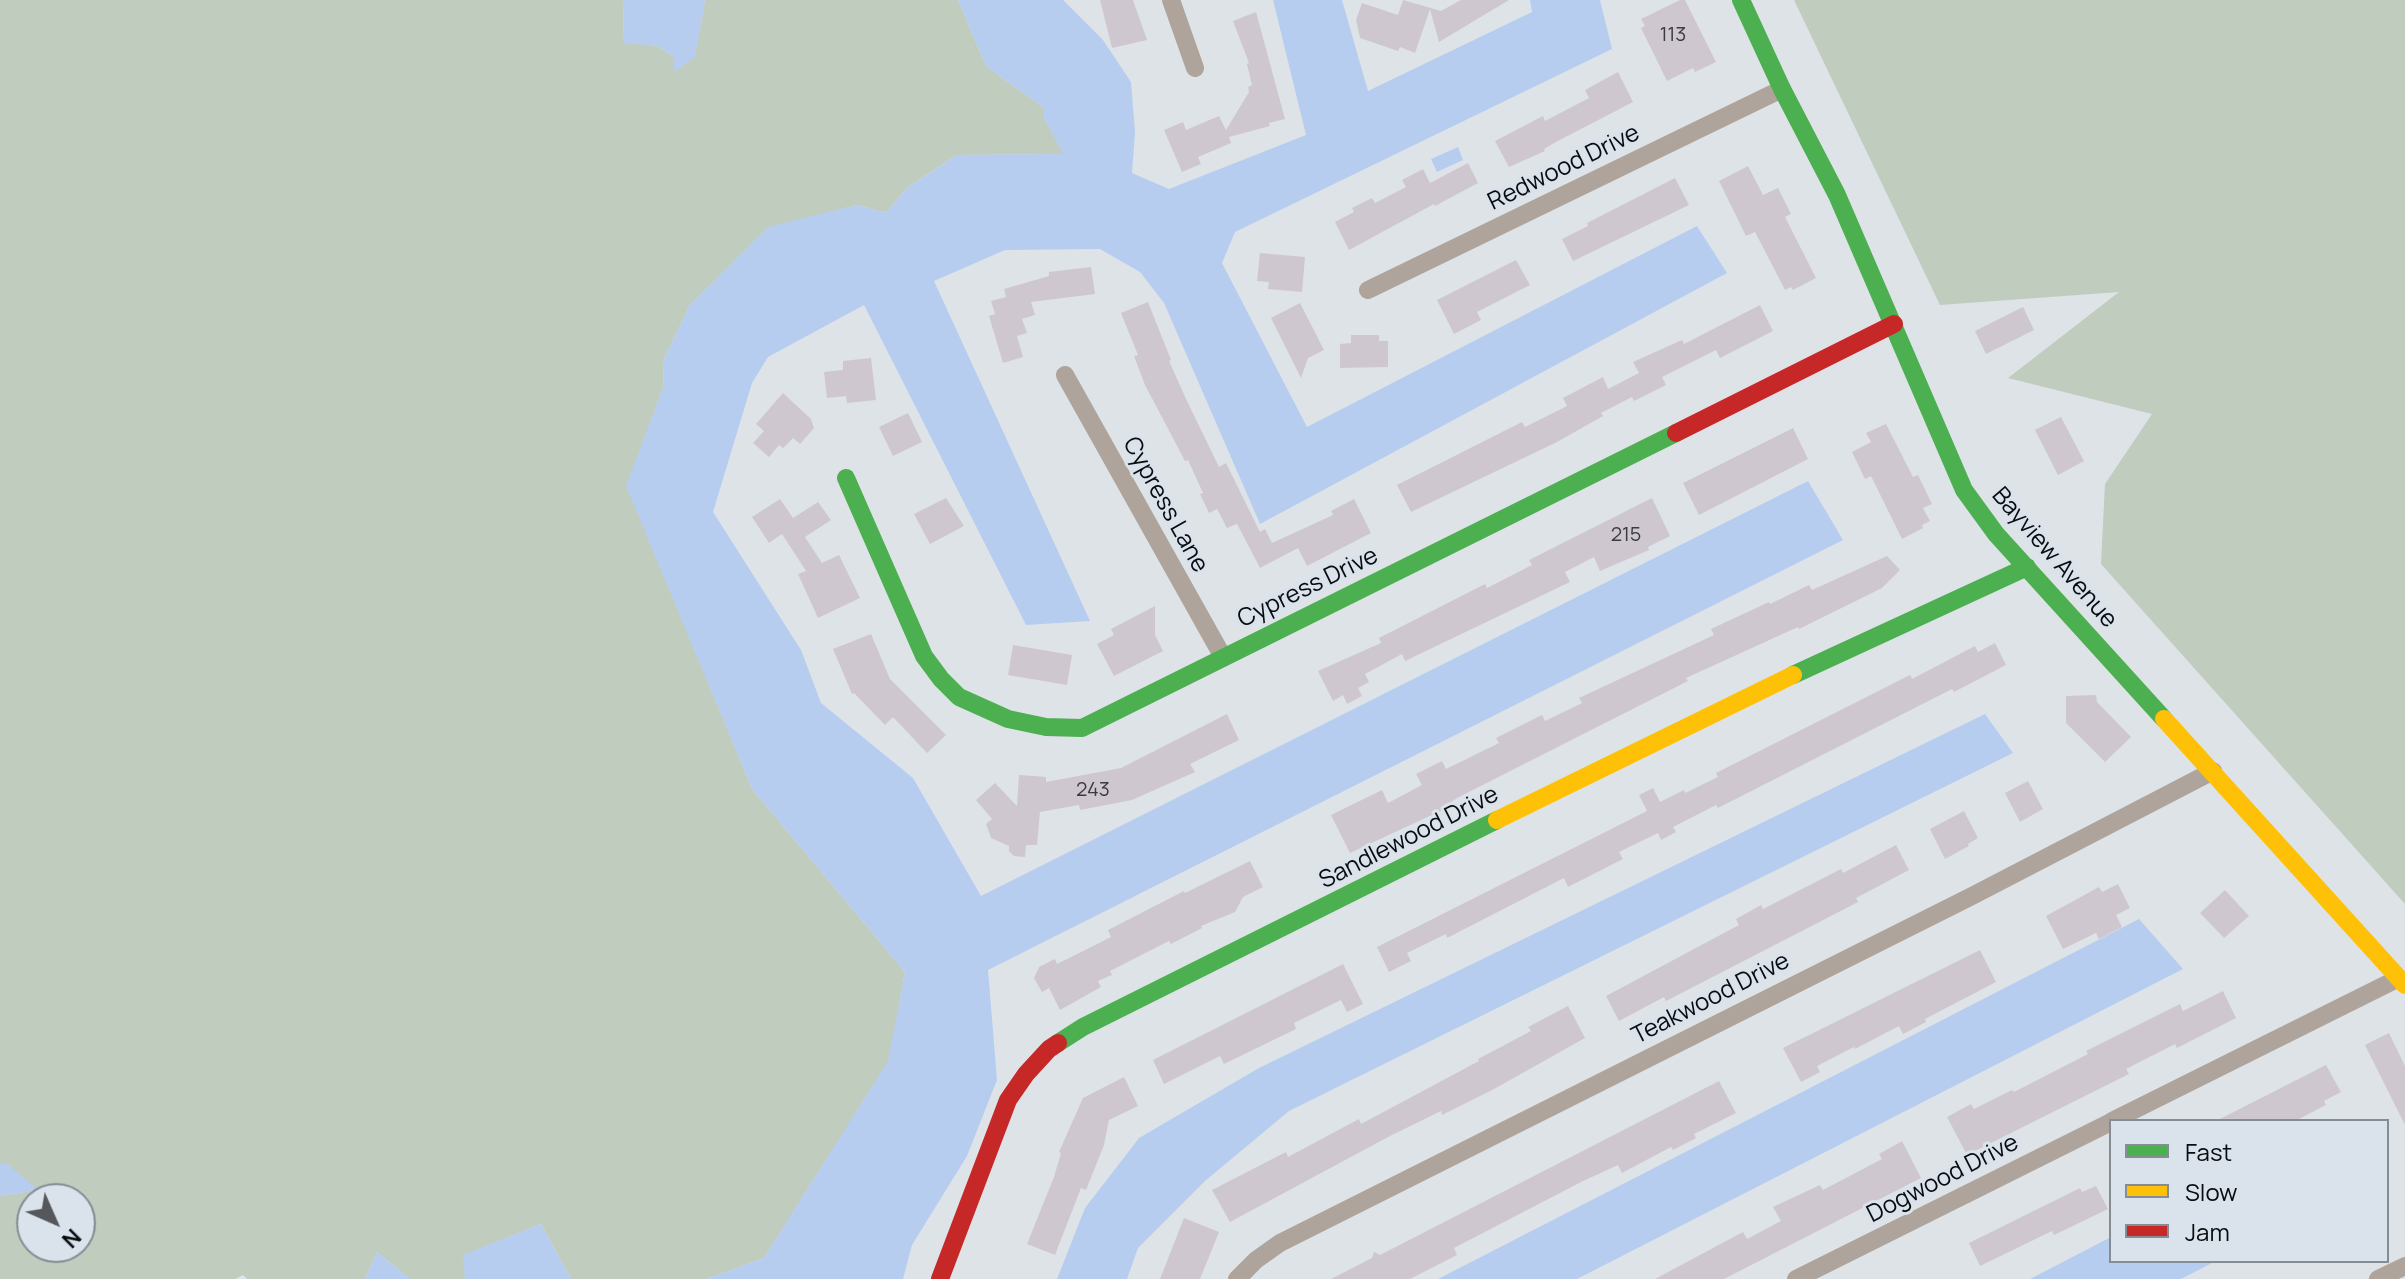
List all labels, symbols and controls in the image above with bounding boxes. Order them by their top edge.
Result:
house number: 113 [1660,23,1686,47]
street label: Redwood Drive [1484,119,1644,217]
street label: Cypress Lane [1116,432,1214,578]
street label: Bayview Avenue [1985,482,2123,634]
house number: 215 [1611,523,1641,547]
street label: Cypress Drive [1233,542,1383,634]
house number: 243 [1076,778,1110,802]
street label: Sandlewood Drive [1315,780,1503,896]
street label: Teakwood Drive [1627,947,1795,1051]
legend [2109,1119,2389,1263]
street label: Dogwood Drive [1863,1128,2023,1230]
text: Fast [2185,1135,2232,1168]
text: Slow [2185,1175,2238,1208]
north arrow [16,1183,96,1263]
text: Jam [2185,1215,2230,1248]
text: N [55,1222,88,1255]

